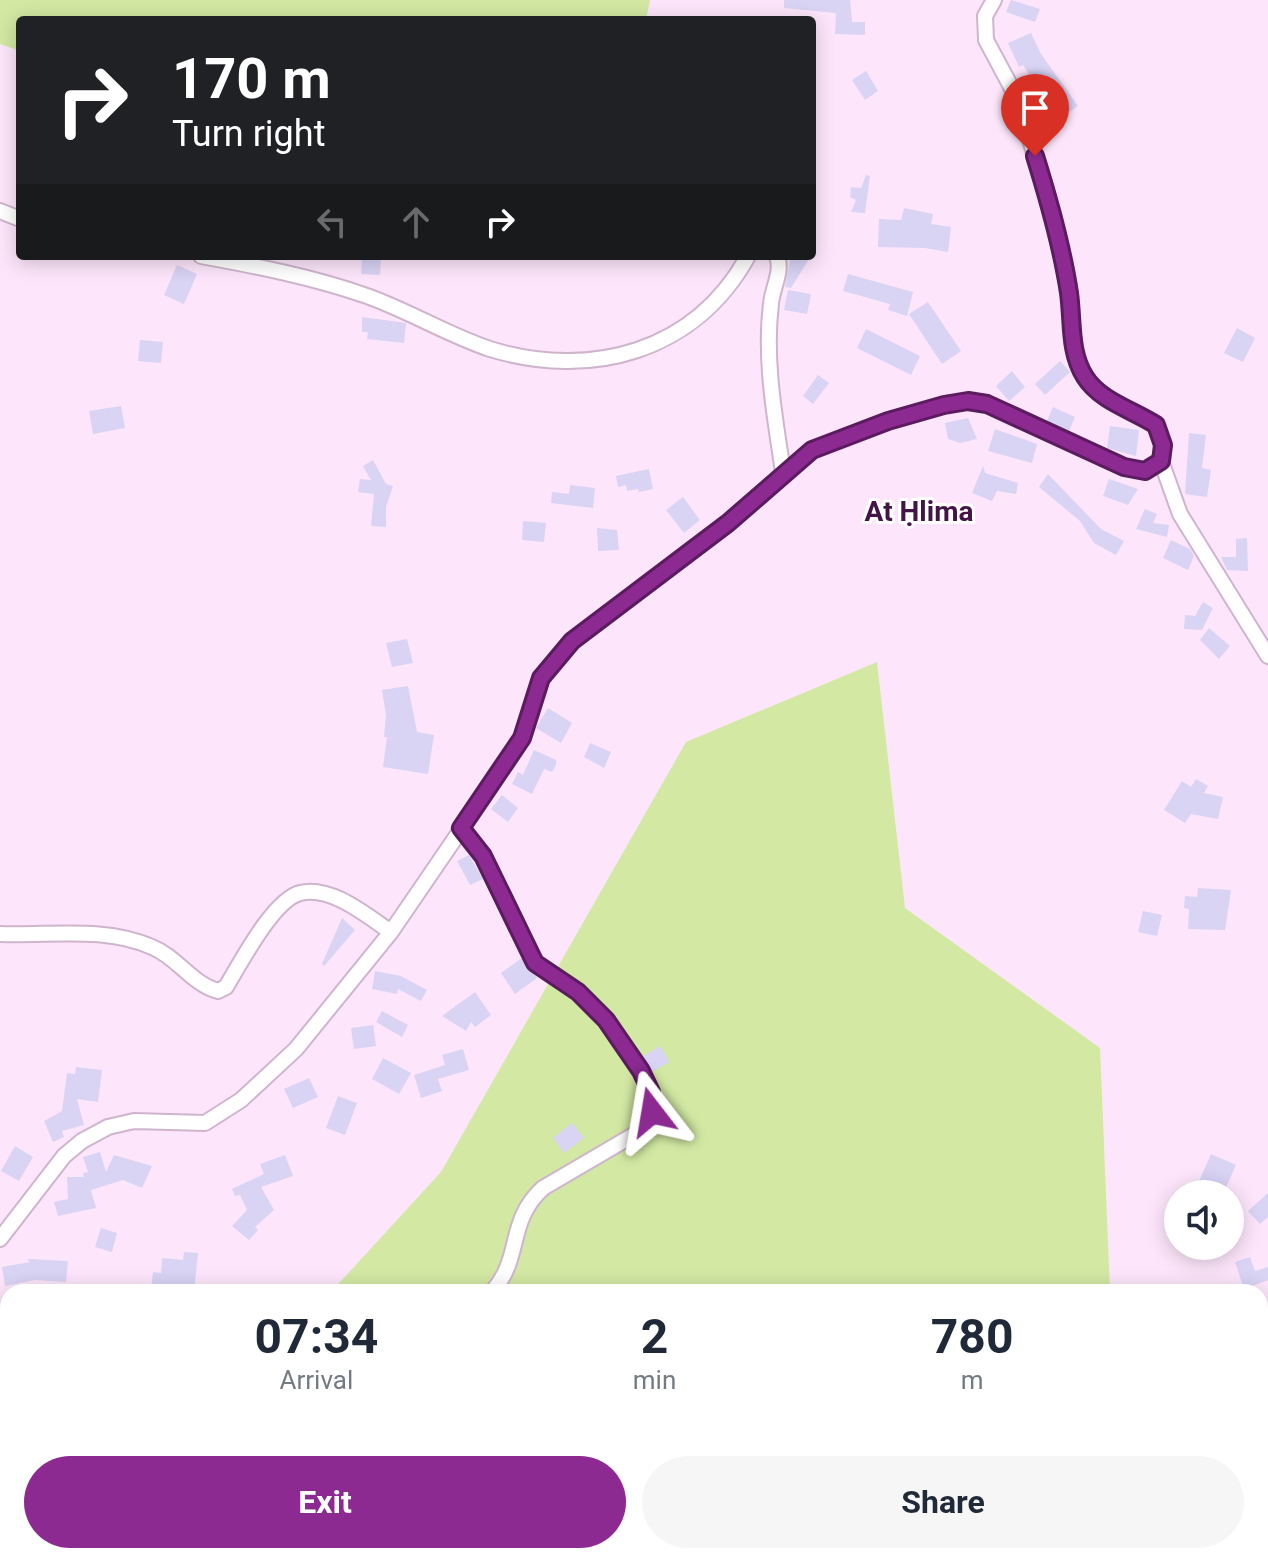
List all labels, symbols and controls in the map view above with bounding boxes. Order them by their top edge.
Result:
text: 170 m [172,46,331,112]
icon: right [40,48,144,152]
pin [1001,74,1069,156]
icon: arrive [1013,86,1057,130]
text: Turn right [172,113,325,155]
icon: left [310,200,354,244]
icon: ahead [394,200,438,244]
icon: right [478,200,522,244]
district label: At Ḥlima [865,495,973,528]
position arrow [610,1070,694,1154]
map controls [1164,1180,1244,1260]
button: sound [1164,1180,1244,1260]
text: 07:34 [255,1308,378,1365]
text: 2 [641,1308,668,1365]
text: 780 [931,1308,1013,1365]
text: Arrival [280,1365,353,1395]
text: min [633,1365,676,1395]
text: m [961,1365,984,1395]
button: Exit [24,1456,626,1548]
button: Share [642,1456,1244,1548]

